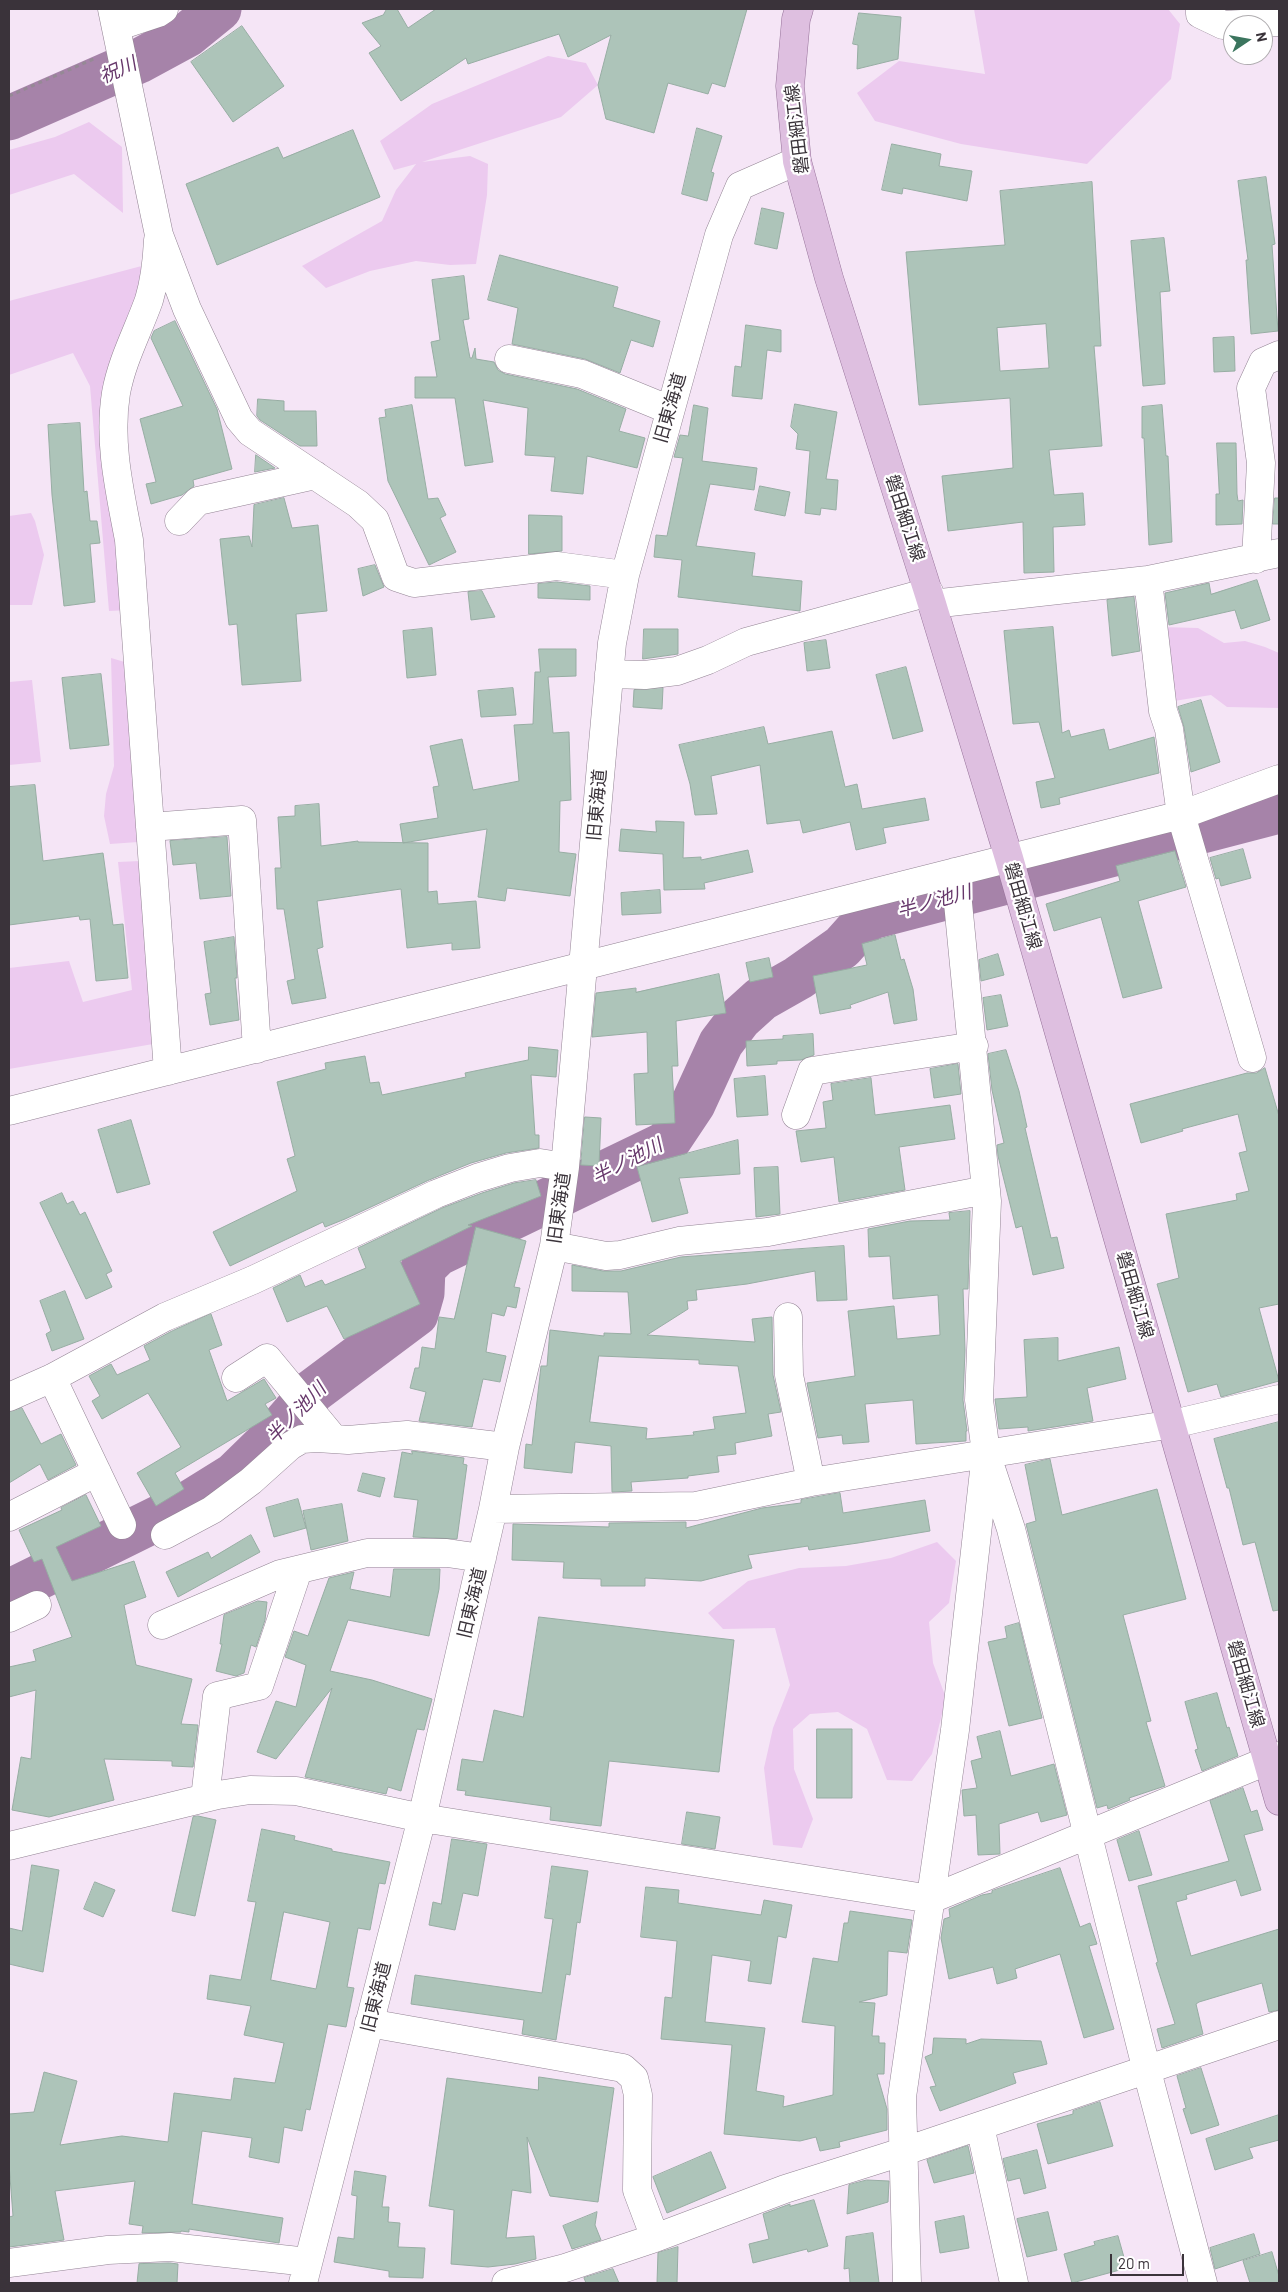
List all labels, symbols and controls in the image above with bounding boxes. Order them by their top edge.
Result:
north arrow [1223,15,1273,65]
text: N [1253,31,1271,43]
water label: 祝川 [96,52,140,88]
street label: 磐田細江線 [781,83,813,175]
street label: 旧東海道 [650,370,690,446]
street label: 磐田細江線 [881,472,929,564]
street label: 旧東海道 [583,768,611,842]
street label: 磐田細江線 [1000,860,1046,952]
water label: 半ノ池川 [894,880,974,922]
water label: 半ノ池川 [588,1134,666,1188]
street label: 旧東海道 [543,1171,575,1245]
street label: 磐田細江線 [1112,1249,1158,1341]
water label: 半ノ池川 [261,1378,331,1448]
street label: 旧東海道 [453,1565,491,1641]
street label: 磐田細江線 [1223,1638,1269,1730]
street label: 旧東海道 [357,1959,395,2035]
scale bar [1113,2244,1187,2276]
text: 20 m [1118,2254,1150,2272]

